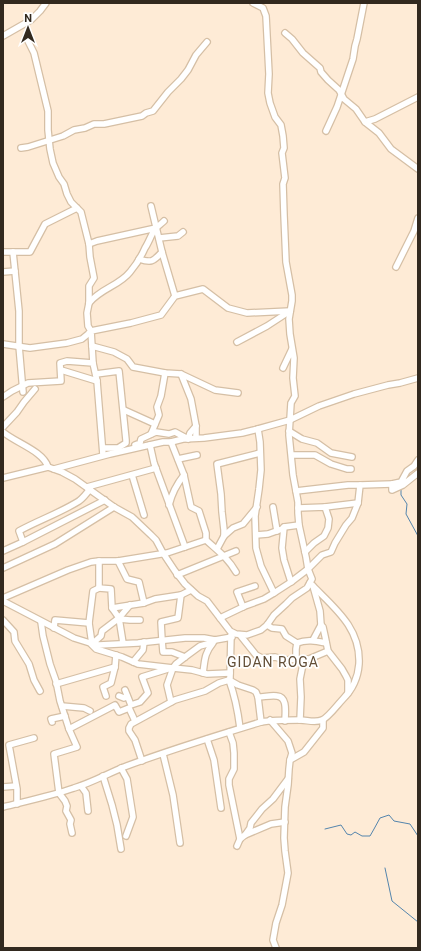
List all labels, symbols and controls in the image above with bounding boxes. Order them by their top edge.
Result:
north arrow [8,8,48,48]
text: N [24,12,32,25]
district label: GIDAN ROGA [227,654,319,670]

